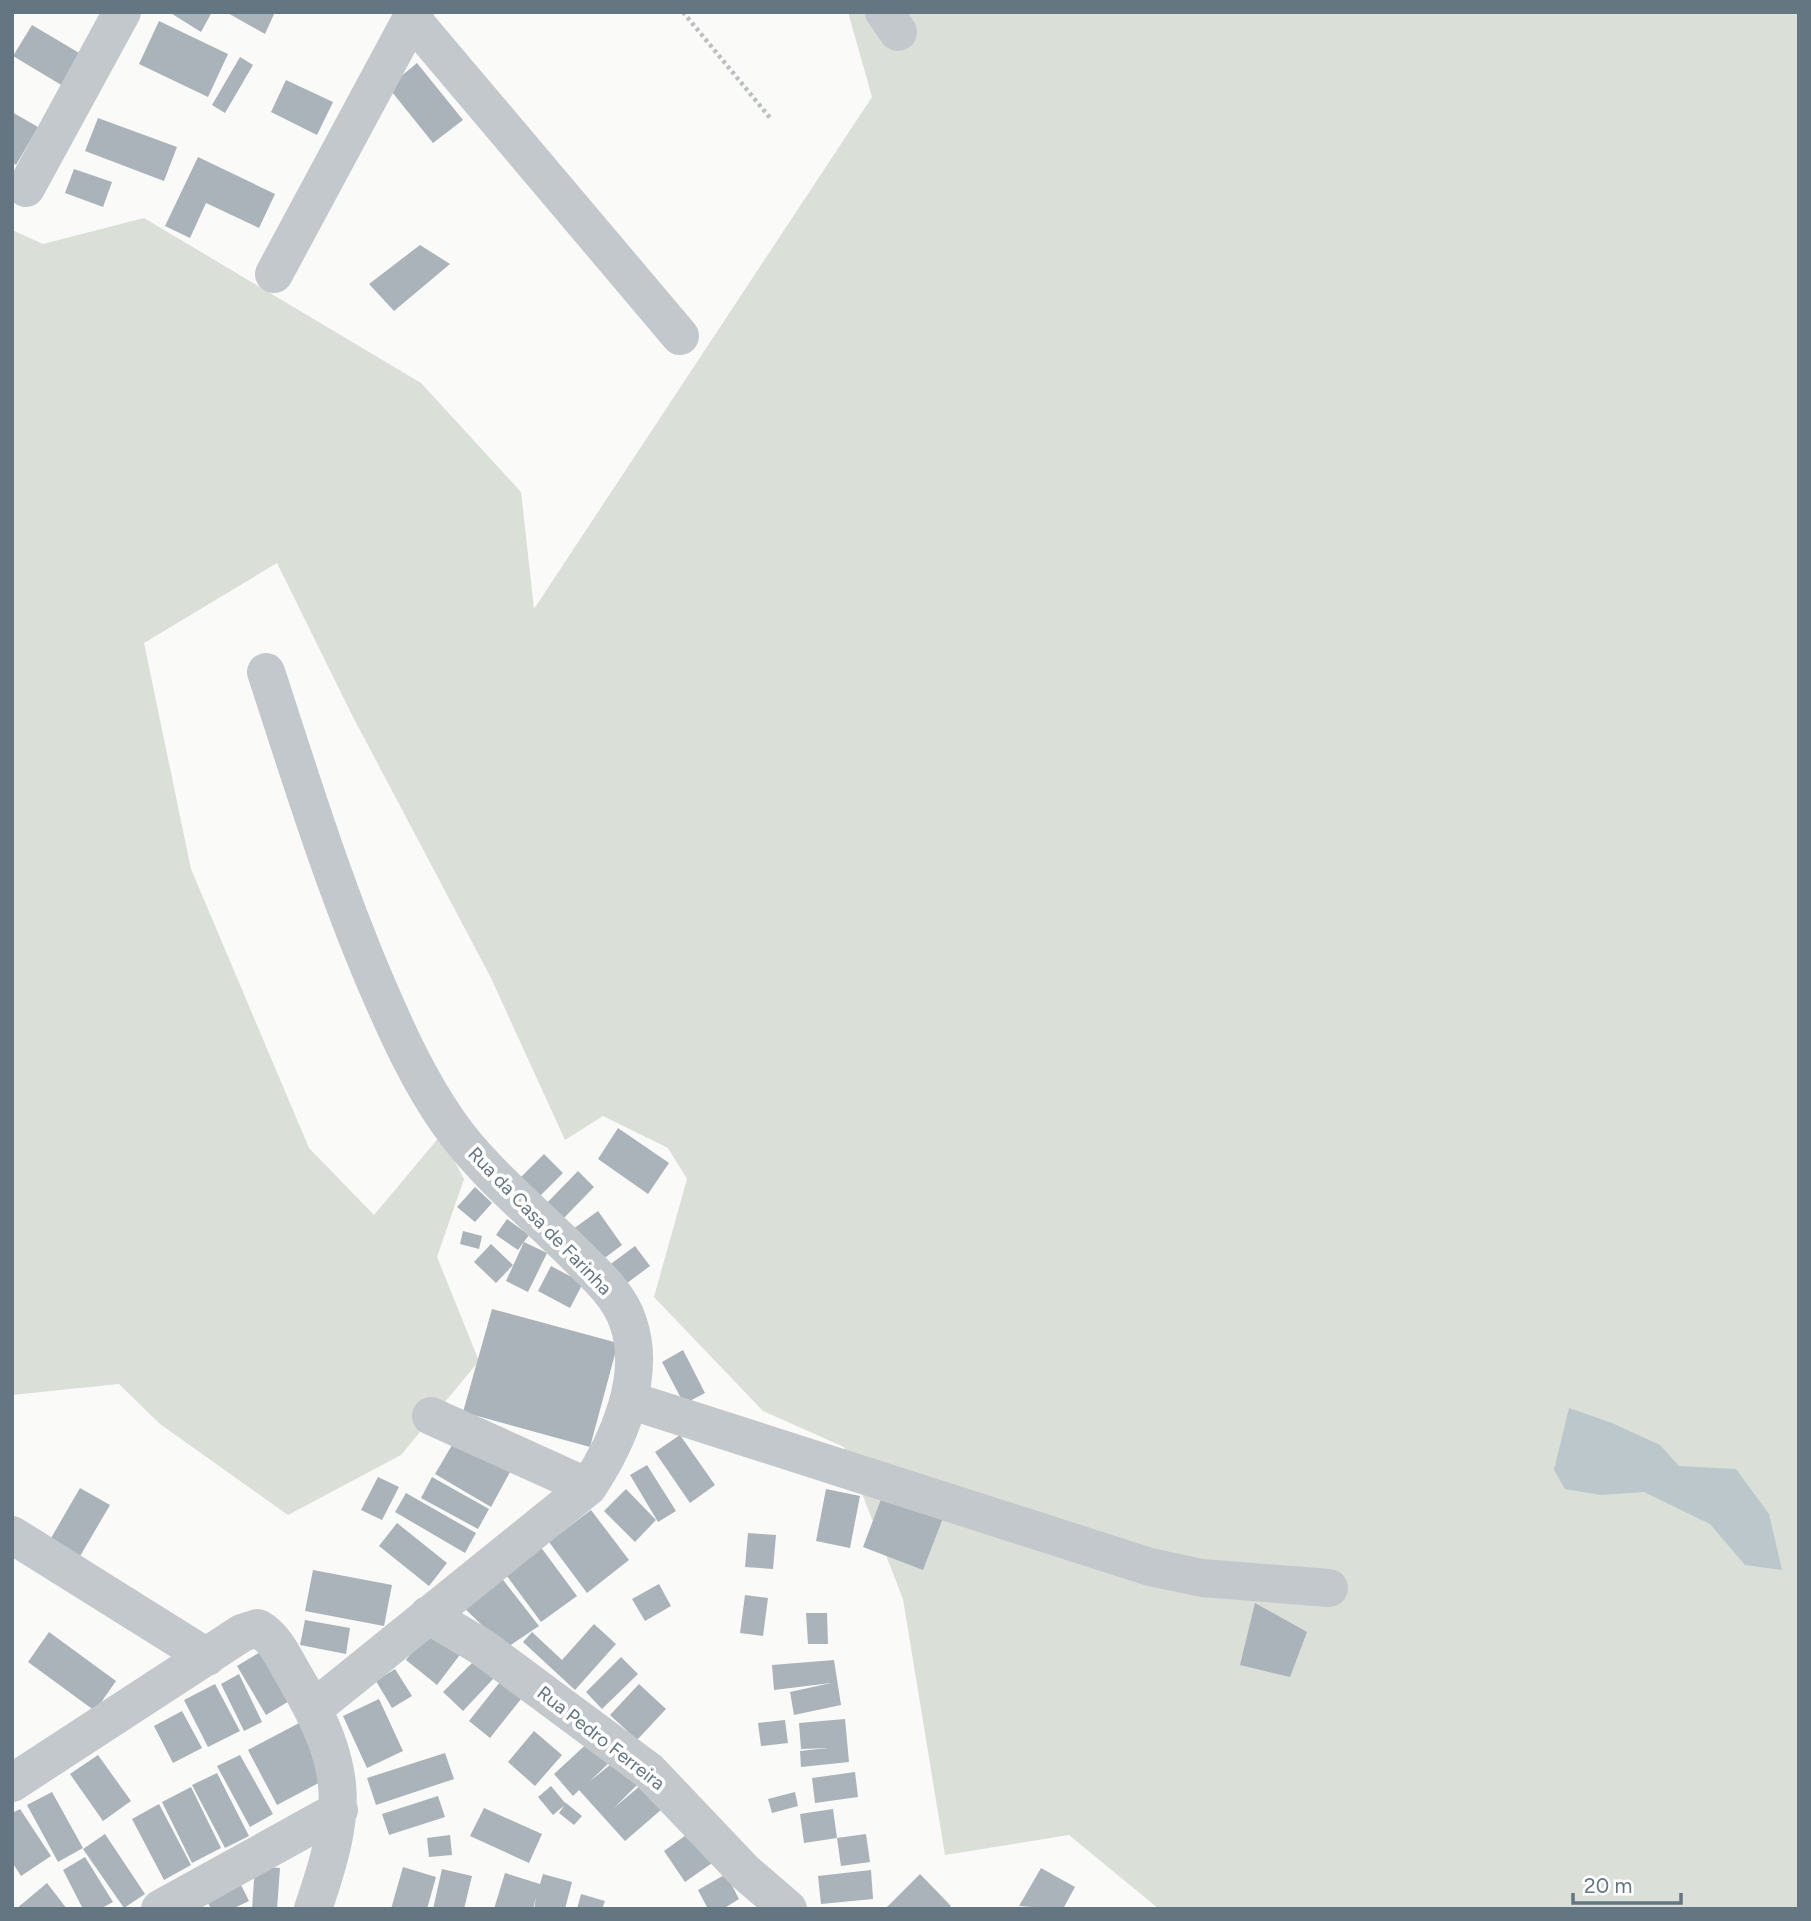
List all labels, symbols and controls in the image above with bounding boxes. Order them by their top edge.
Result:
street label: Rua da Casa de Farinha [463,1142,617,1300]
street label: Rua Pedro Ferreira [533,1681,669,1795]
scale bar [1573,1862,1682,1906]
text: 20 m [1584,1873,1632,1898]

